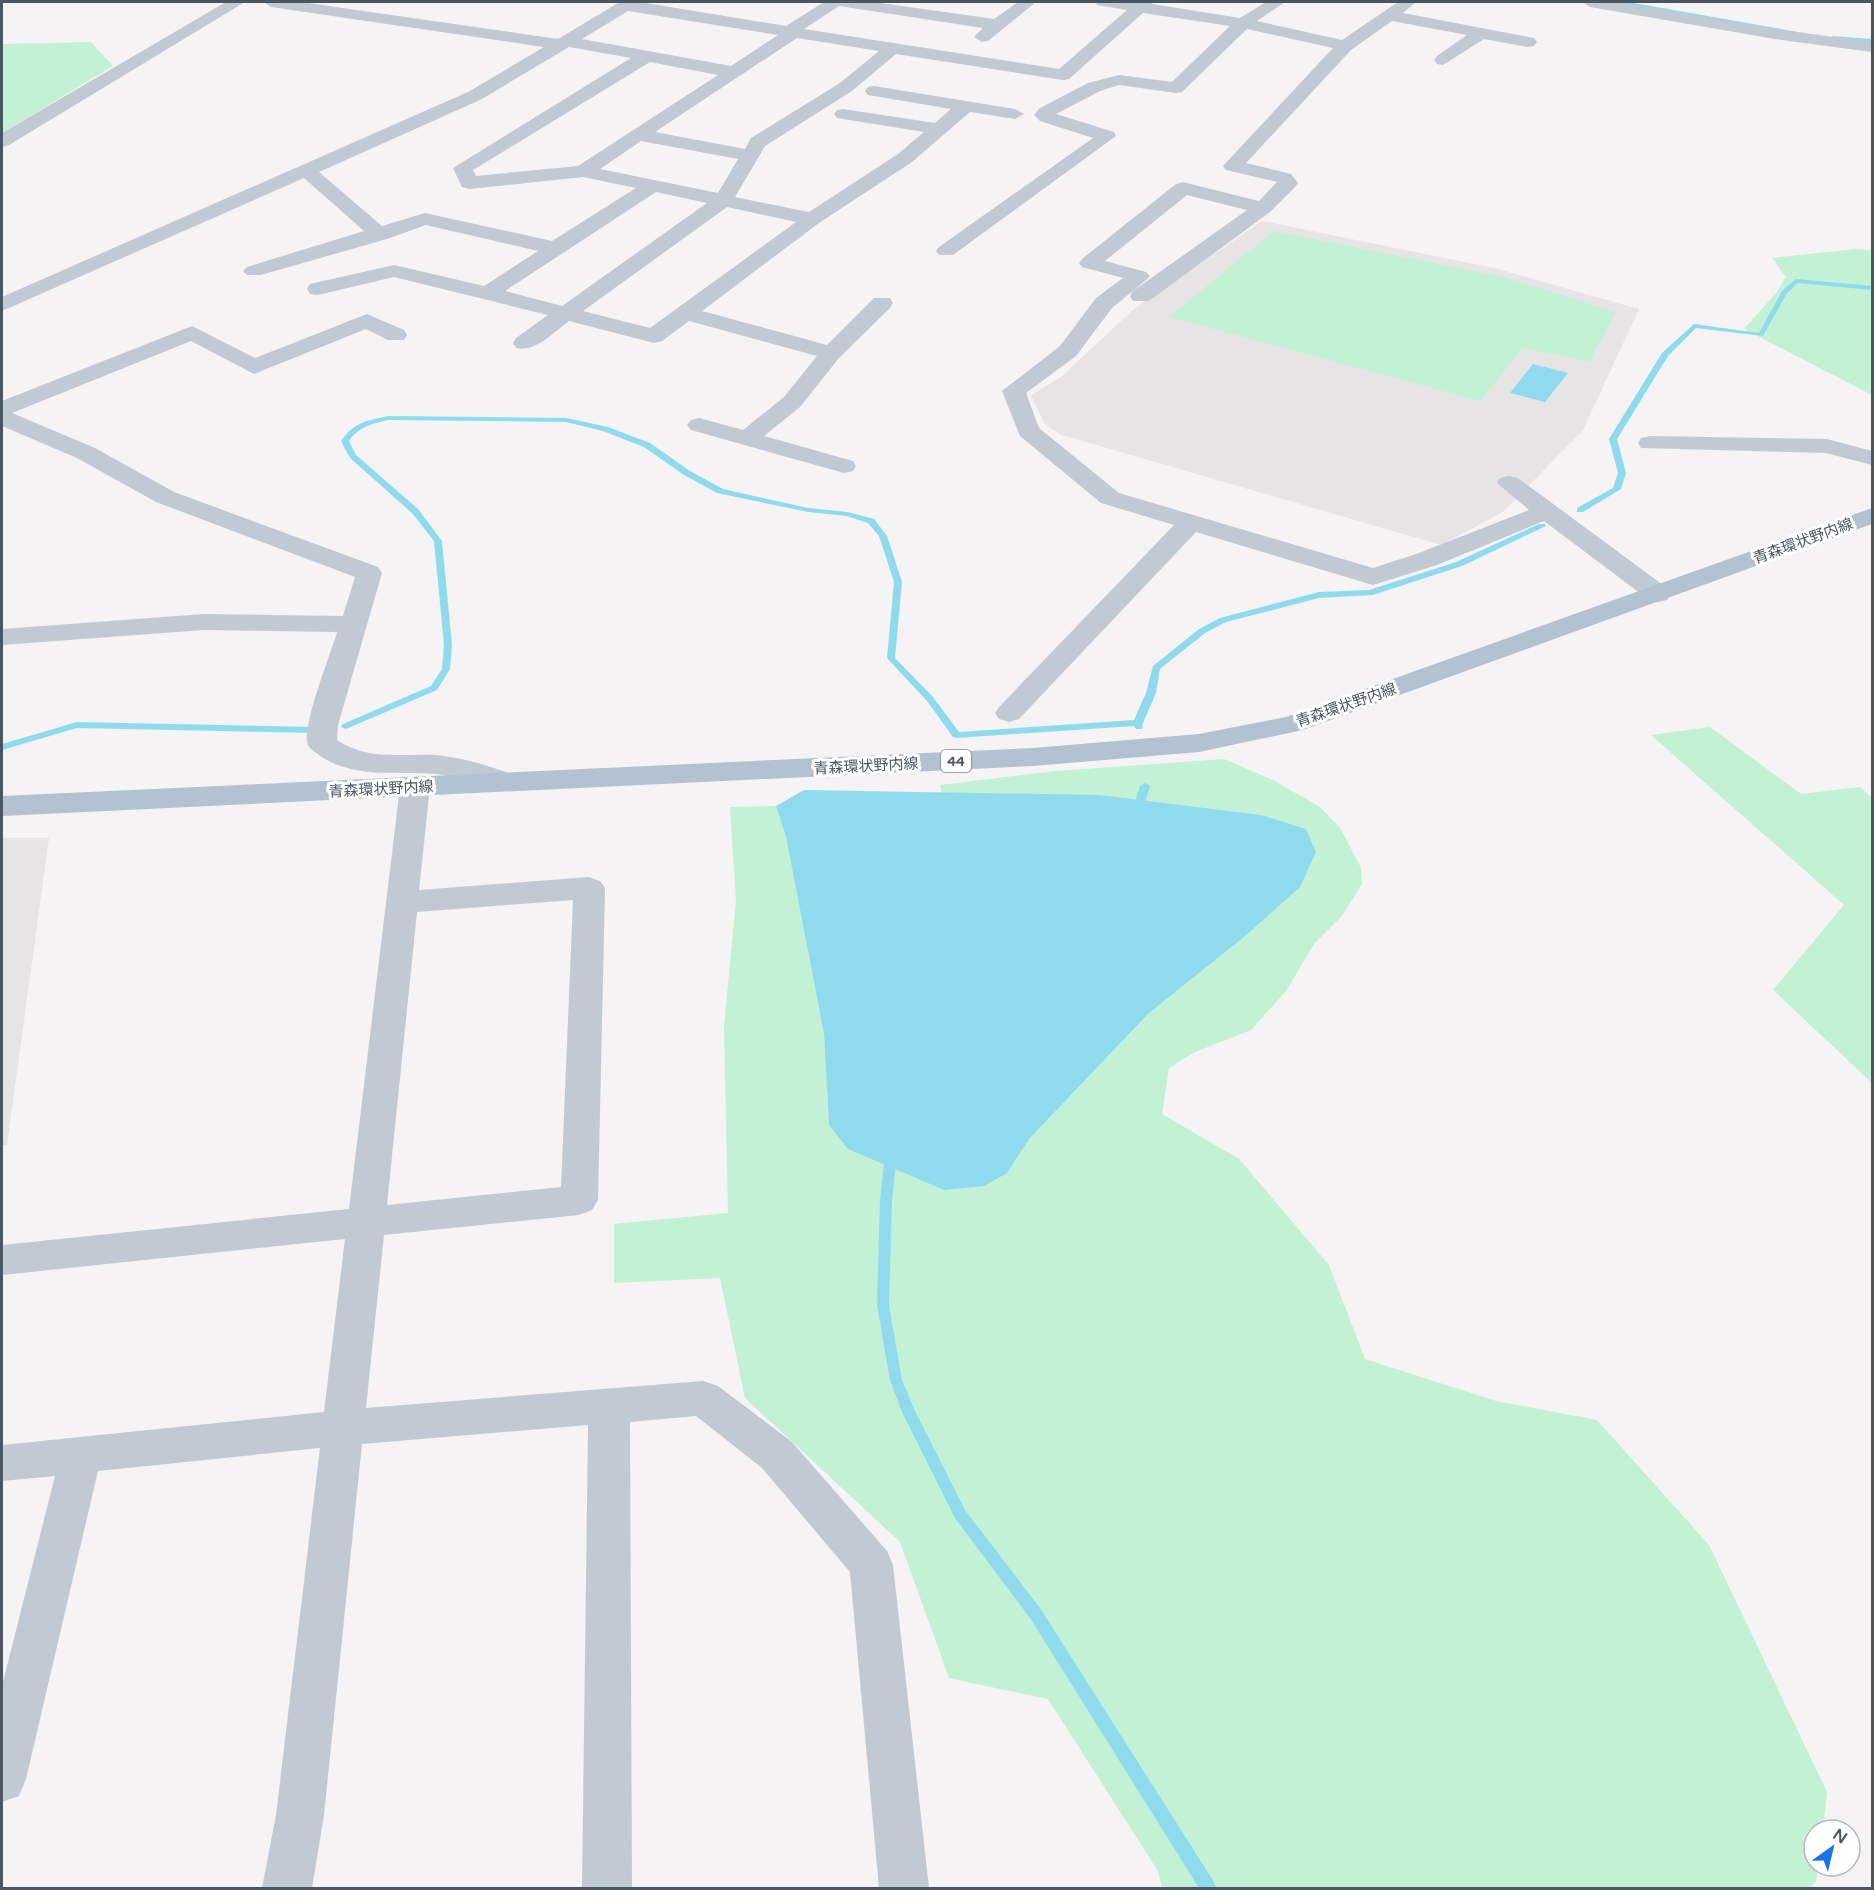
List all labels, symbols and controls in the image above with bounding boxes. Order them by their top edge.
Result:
street label: 青森環状野内線 [1751,515,1855,567]
street label: 青森環状野内線 [1293,679,1399,731]
road number: 44 [941,750,971,772]
street label: 青森環状野内線 [813,754,919,778]
street label: 青森環状野内線 [328,777,434,801]
north arrow [1802,1818,1862,1878]
text: N [1829,1825,1851,1848]

